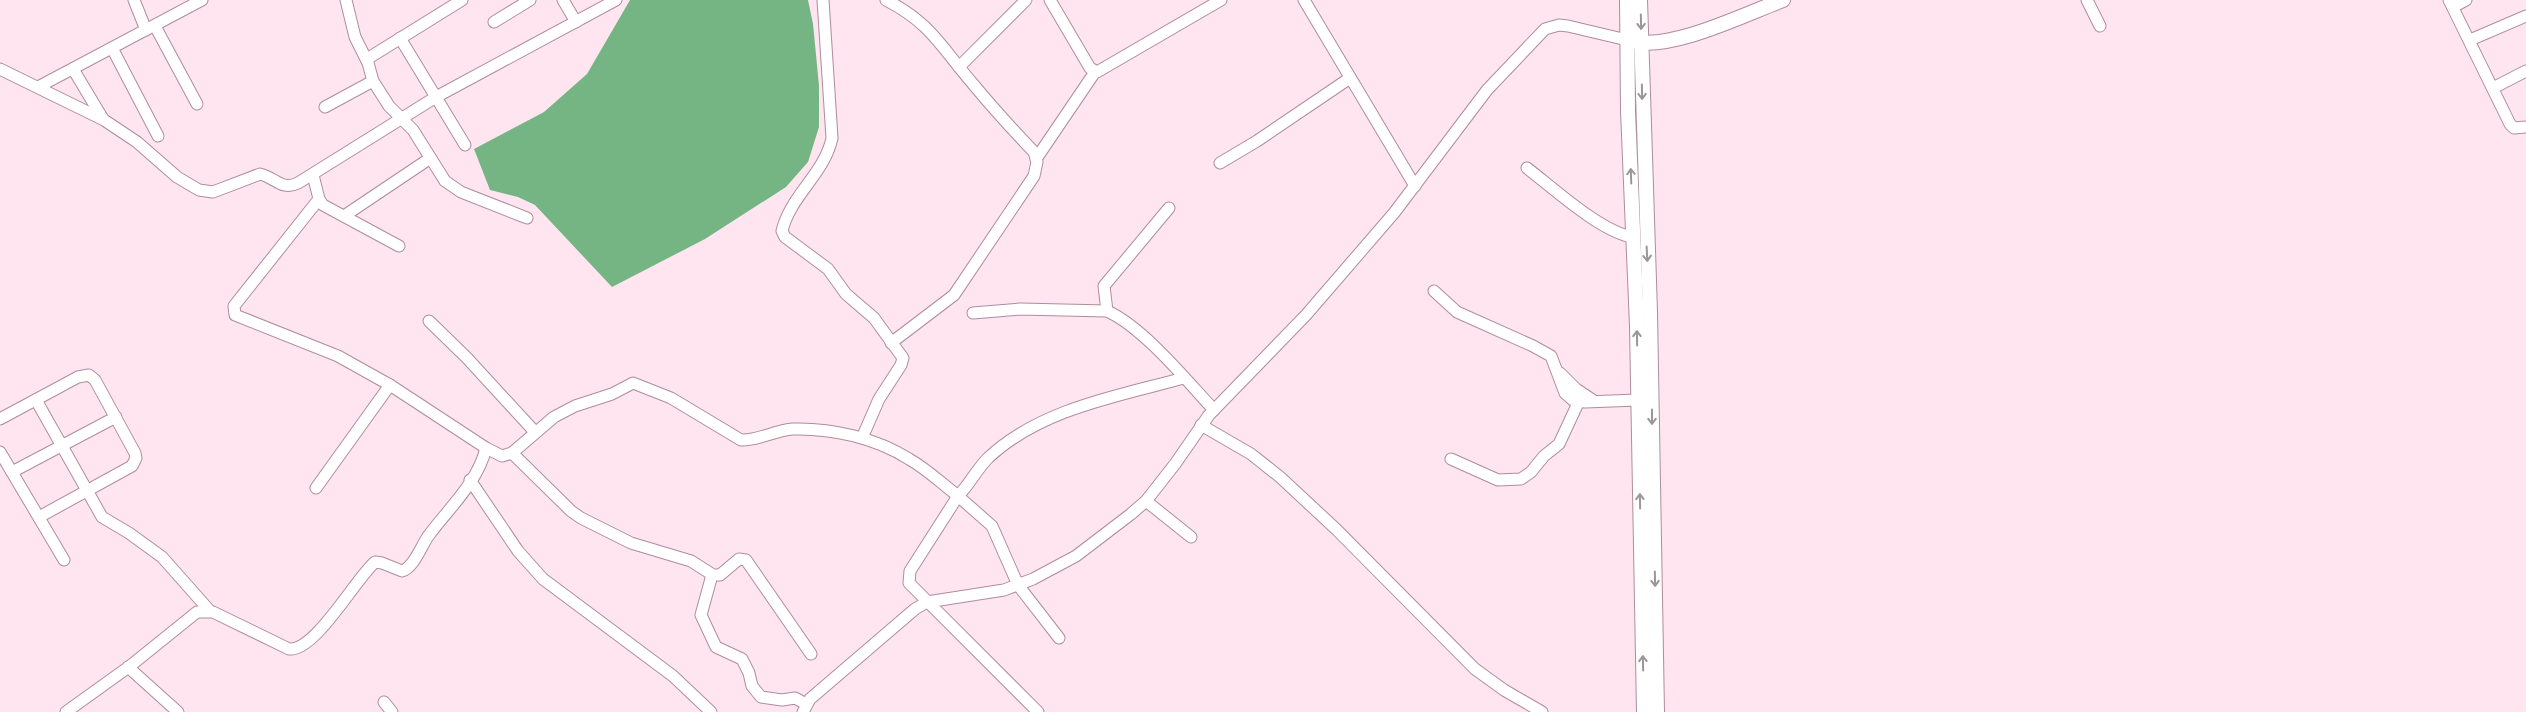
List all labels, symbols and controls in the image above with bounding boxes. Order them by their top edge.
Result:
one-way arrow [1636,13,1645,29]
one-way arrow [1637,84,1647,100]
one-way arrow [1626,168,1635,184]
one-way arrow [1643,246,1652,262]
one-way arrow [1632,331,1642,347]
one-way arrow [1647,408,1657,425]
one-way arrow [1635,493,1645,510]
one-way arrow [1650,571,1659,587]
one-way arrow [1638,656,1648,672]

